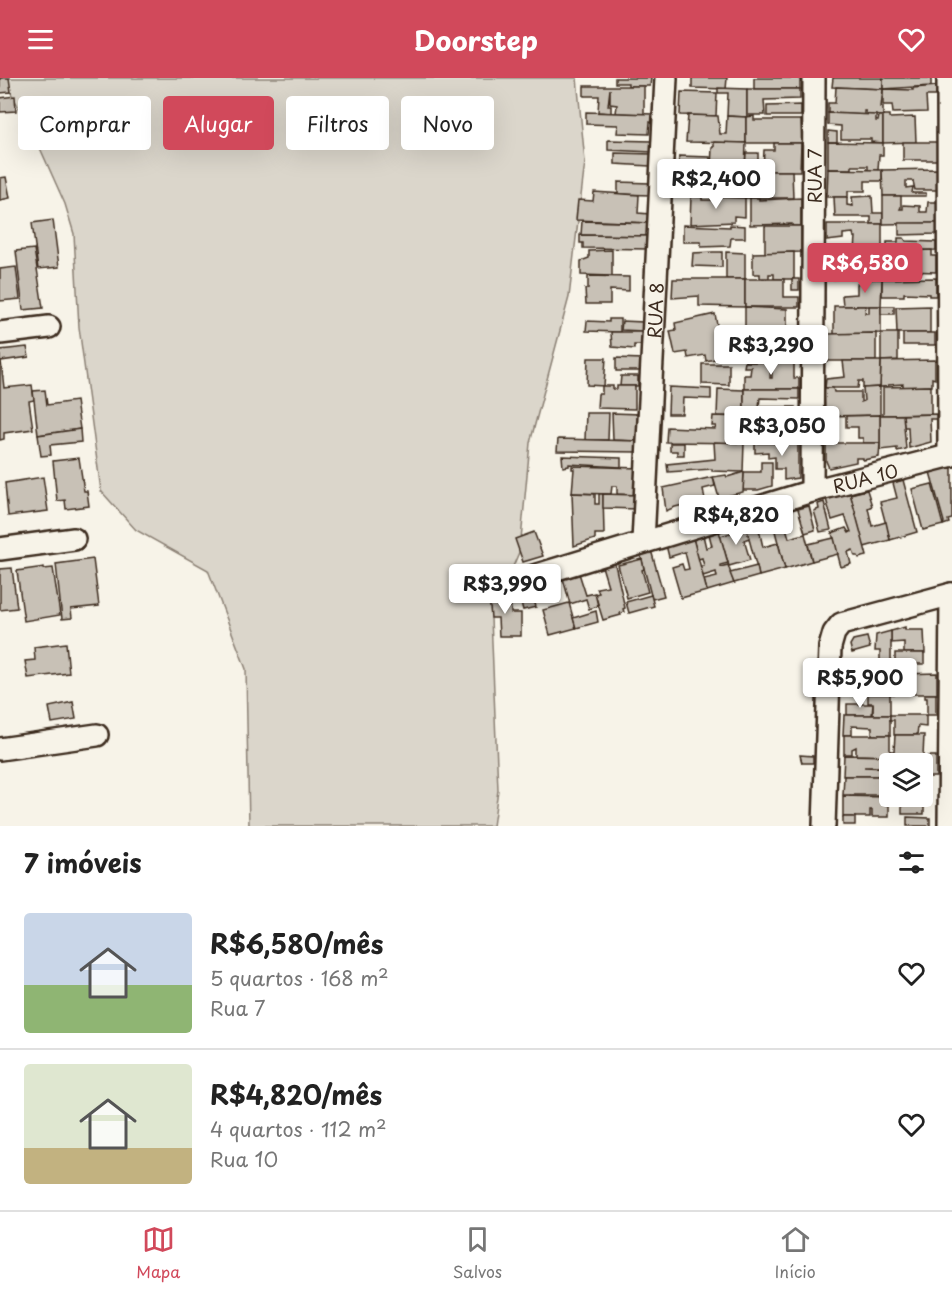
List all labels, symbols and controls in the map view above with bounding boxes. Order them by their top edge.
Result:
text: Doorstep [414,19,538,60]
icon: menu [24,23,57,56]
icon: heart [895,23,928,56]
chip: Comprar [18,96,151,150]
chip: Alugar [163,96,274,150]
chip: Filtros [286,96,389,150]
chip: Novo [401,96,494,150]
street label: RUA 7 [800,148,827,204]
pin: R$2,400 [661,159,771,210]
text: R$2,400 [671,163,761,193]
pin: R$6,580 [810,243,920,294]
text: R$6,580 [822,247,908,277]
street label: RUA 8 [640,282,669,339]
pin: R$3,290 [716,325,826,376]
text: R$3,290 [728,329,814,359]
pin: R$3,050 [727,406,837,457]
text: R$3,050 [738,410,826,440]
street label: RUA 10 [830,456,901,499]
pin: R$4,820 [681,495,791,546]
text: R$4,820 [693,499,779,529]
pin: R$3,990 [450,564,560,615]
text: R$3,990 [463,568,547,598]
pin: R$5,900 [805,658,915,709]
text: R$5,900 [817,662,903,692]
map controls [879,753,933,807]
button: layers [879,753,933,807]
text: 7 imóveis [24,843,142,882]
icon: filters [895,846,928,879]
text: R$6,580/mês [210,924,383,963]
icon: home [72,937,144,1009]
icon: heart [895,957,928,990]
text: 5 quartos · 168 m² [210,963,389,993]
text: Rua 7 [210,993,265,1023]
text: R$4,820/mês [210,1075,382,1114]
icon: home [72,1088,144,1160]
icon: heart [895,1108,928,1141]
text: 4 quartos · 112 m² [210,1114,386,1144]
text: Rua 10 [210,1144,278,1174]
tab: Mapa [136,1223,180,1283]
tab: Salvos [453,1223,502,1283]
tab: Início [775,1223,816,1283]

